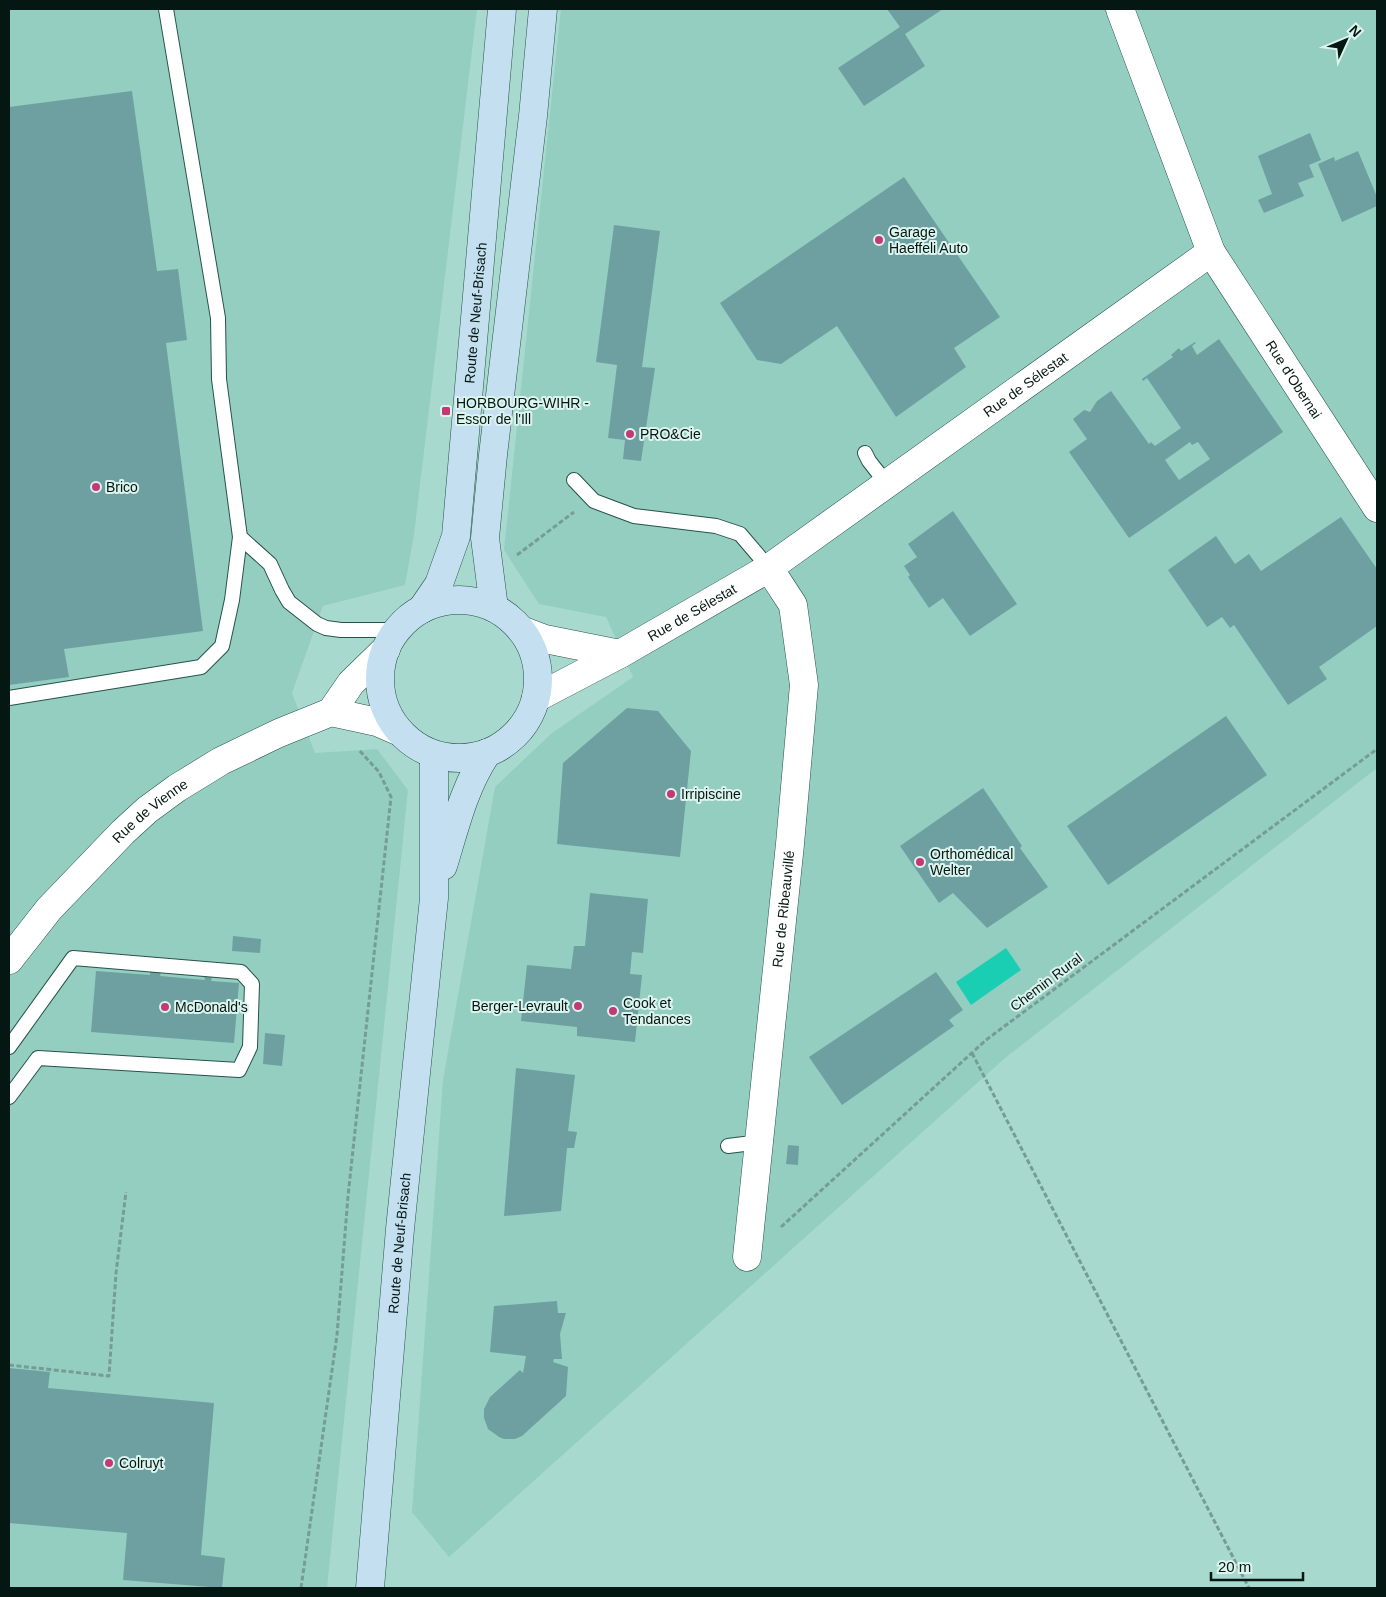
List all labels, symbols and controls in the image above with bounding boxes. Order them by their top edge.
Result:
north arrow [1321,15,1371,65]
text: N [1346,22,1365,40]
place label: Garage Haeffeli Auto [889,224,968,256]
marker: Garage Haeffeli Auto [873,234,885,246]
street label: Route de Neuf-Brisach [461,242,490,384]
street label: Rue d'Obernai [1263,337,1325,422]
street label: Rue de Sélestat [980,349,1071,420]
place label: HORBOURG-WIHR - Essor de l'Ill [456,395,589,427]
marker: HORBOURG-WIHR - Essor de l'Ill [440,405,452,417]
place label: PRO&Cie [640,426,701,442]
marker: PRO&Cie [624,428,636,440]
place label: Brico [106,479,138,495]
marker: Brico [90,481,102,493]
street label: Rue de Sélestat [645,581,739,644]
street label: Rue de Vienne [109,775,191,846]
place label: Irripiscine [681,786,741,802]
marker: Irripiscine [665,788,677,800]
place label: Orthomédical Welter [930,846,1013,878]
street label: Rue de Ribeauvillé [769,849,797,968]
marker: Orthomédical Welter [914,856,926,868]
street label: Chemin Rural [1007,950,1085,1014]
place label: Cook et Tendances [623,995,691,1027]
place label: Berger-Levrault [472,998,568,1014]
place label: McDonald's [175,999,248,1015]
marker: Berger-Levrault [572,1000,584,1012]
marker: McDonald's [159,1001,171,1013]
marker: Cook et Tendances [607,1005,619,1017]
street label: Route de Neuf-Brisach [385,1172,414,1315]
place label: Colruyt [119,1455,163,1471]
marker: Colruyt [103,1457,115,1469]
scale bar [1211,1550,1304,1582]
text: 20 m [1218,1558,1251,1575]

